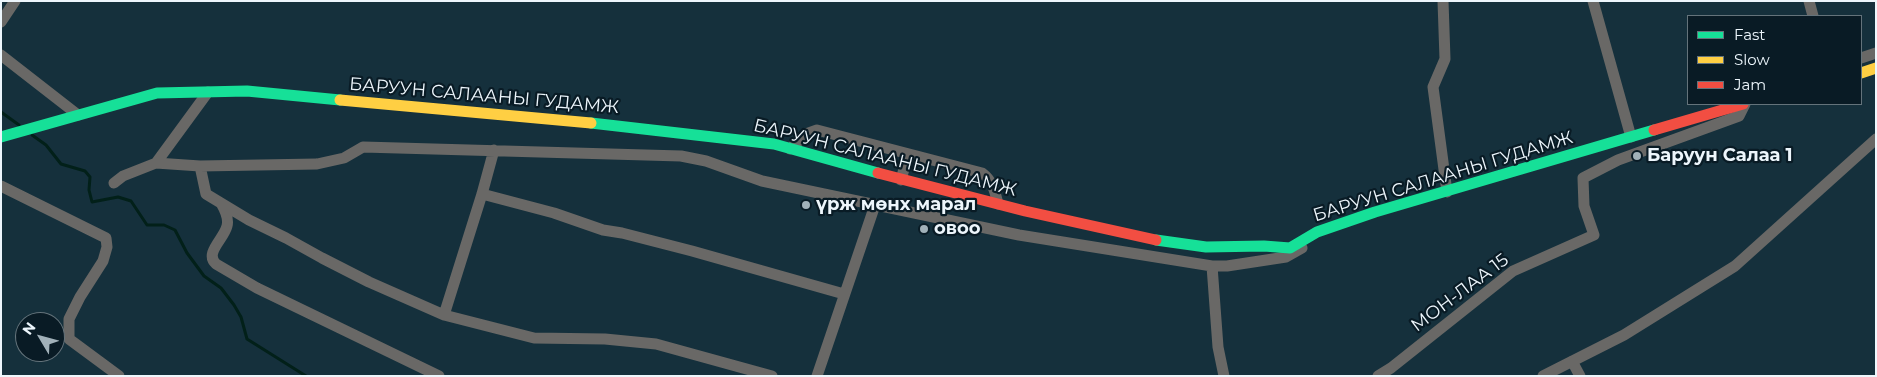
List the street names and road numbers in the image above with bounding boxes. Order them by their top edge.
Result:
street label: БАРУУН САЛААНЫ ГУДАМЖ [348,73,620,119]
street label: БАРУУН САЛААНЫ ГУДАМЖ [751,115,1019,201]
street label: БАРУУН САЛААНЫ ГУДАМЖ [1310,127,1576,227]
street label: МОН-ЛАА 15 [1407,249,1513,337]

